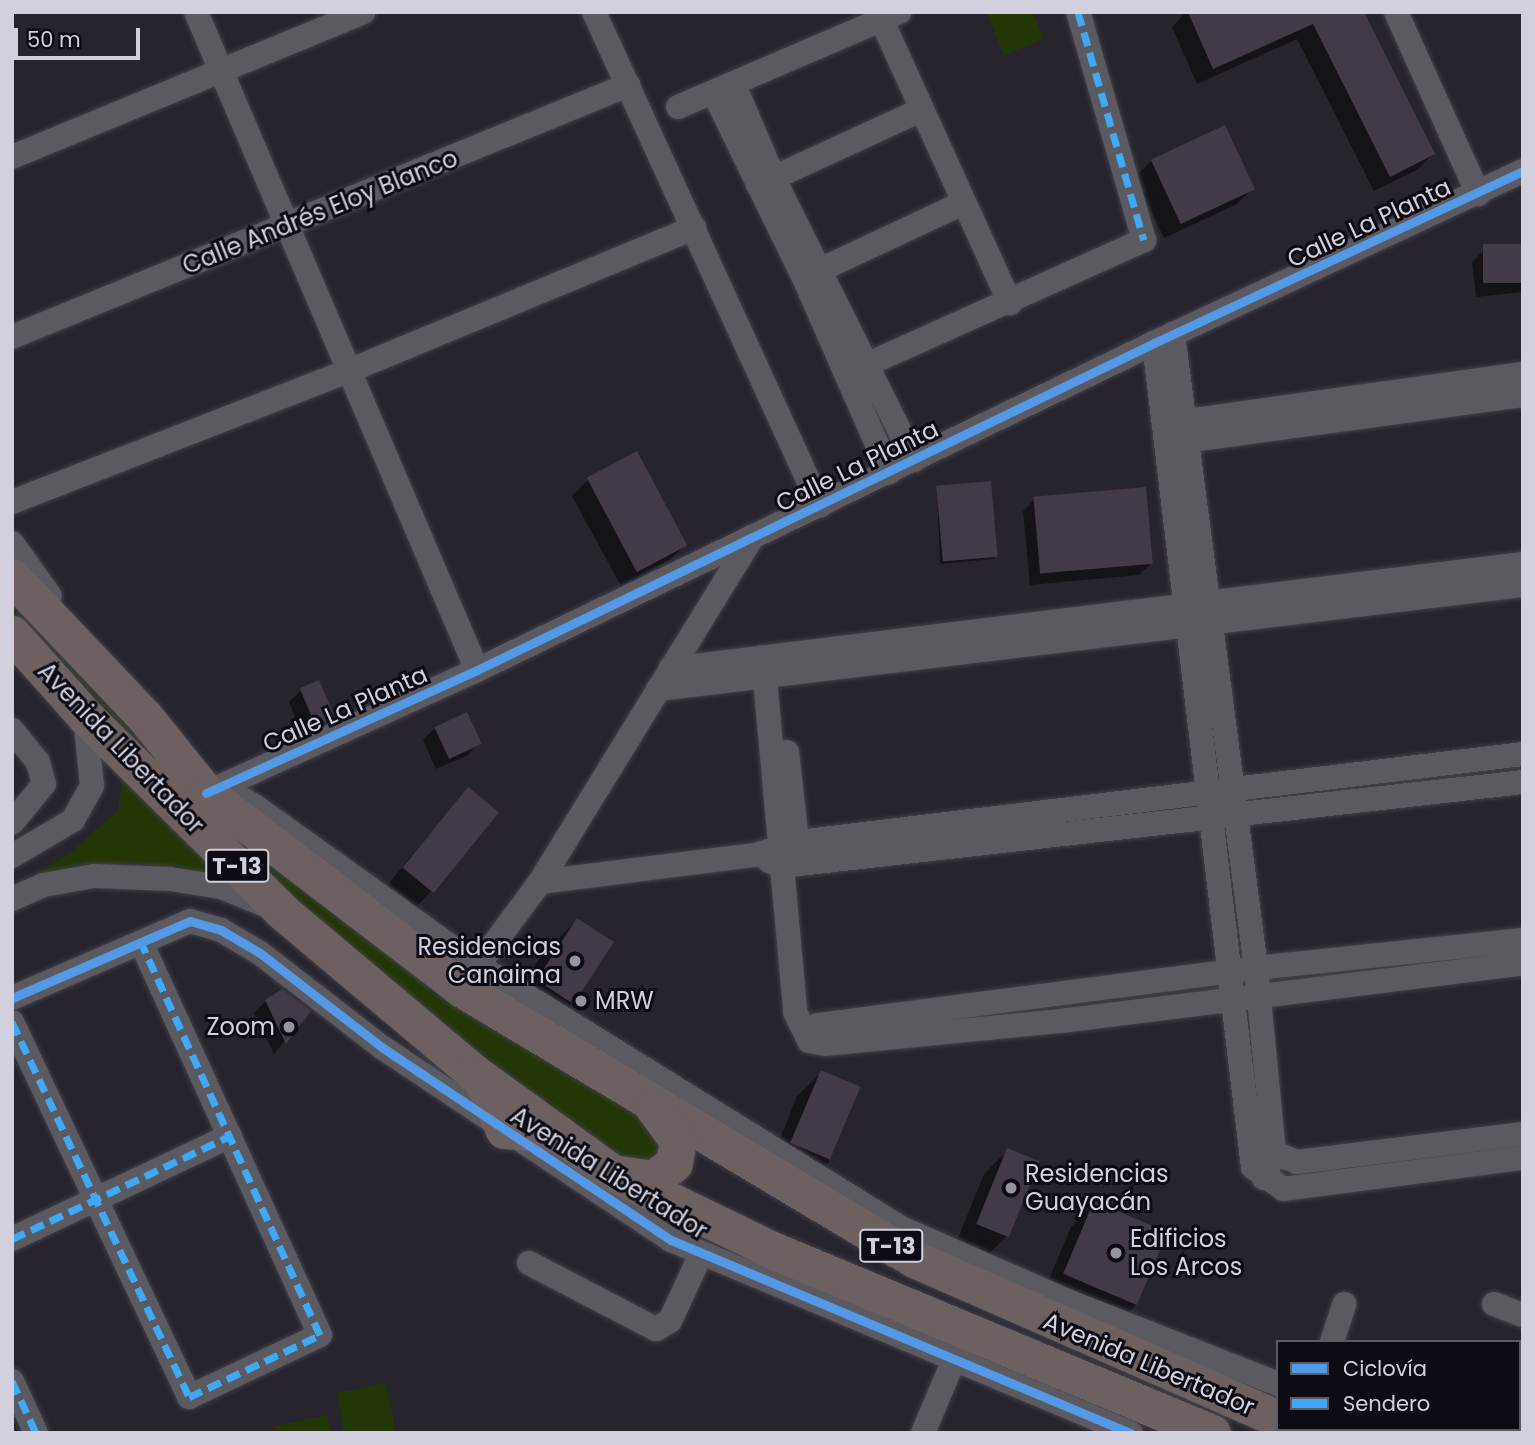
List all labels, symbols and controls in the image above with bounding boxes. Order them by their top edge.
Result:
scale bar [18,14,144,58]
text: 50 m [27,25,81,54]
street label: Calle Andrés Eloy Blanco [178,144,462,280]
street label: Calle La Planta [1283,173,1455,273]
street label: Calle La Planta [771,414,943,518]
street label: Avenida Libertador [32,657,210,839]
street label: Calle La Planta [258,660,432,758]
road number: T-13 [204,846,270,886]
place label: Residencias Canaima [417,933,561,989]
marker: Residencias Canaima [567,953,583,969]
place label: MRW [595,987,654,1015]
marker: MRW [573,993,589,1009]
place label: Zoom [207,1013,275,1041]
marker: Zoom [281,1019,297,1035]
street label: Avenida Libertador [505,1101,713,1245]
place label: Residencias Guayacán [1025,1160,1169,1216]
marker: Residencias Guayacán [1003,1180,1019,1196]
place label: Edificios Los Arcos [1130,1225,1242,1281]
road number: T-13 [858,1226,924,1266]
marker: Edificios Los Arcos [1108,1245,1124,1261]
street label: Avenida Libertador [1039,1307,1259,1421]
legend [1276,1340,1521,1431]
text: Ciclovía [1343,1354,1427,1383]
text: Sendero [1343,1389,1430,1418]

